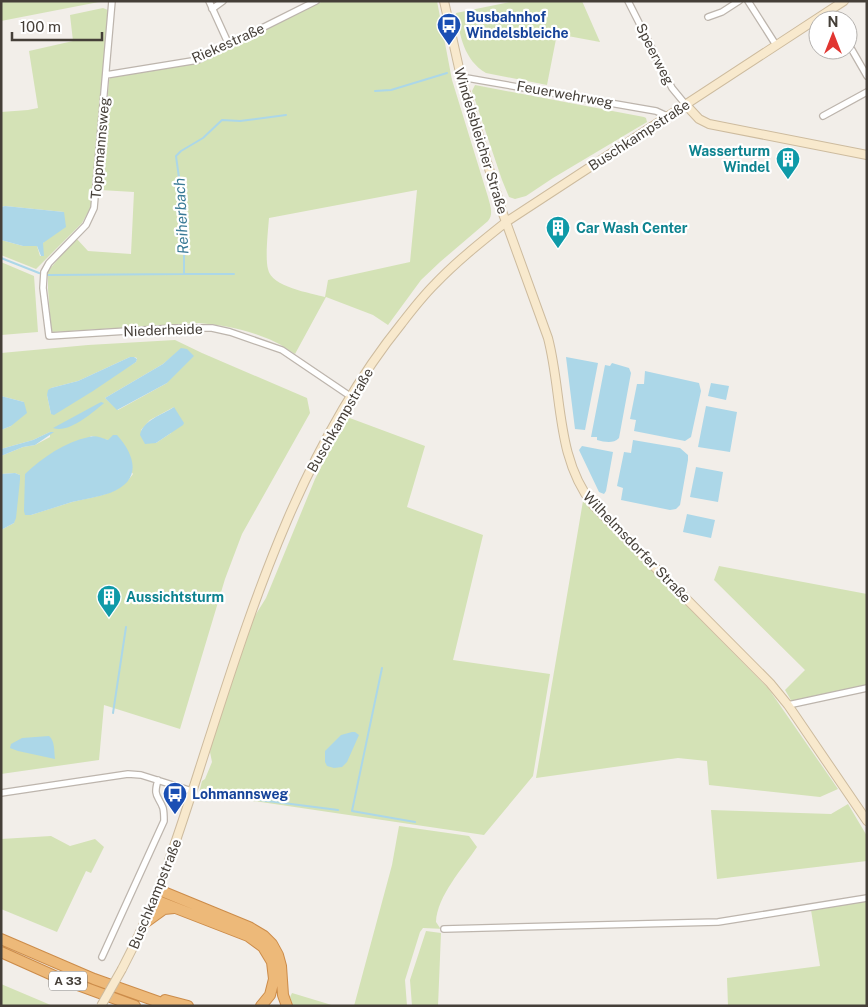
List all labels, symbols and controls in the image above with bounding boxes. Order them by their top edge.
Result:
place label: Busbahnhof Windelsbleiche [466,9,569,41]
scale bar [12,10,102,42]
north arrow [808,10,858,60]
bus stop icon: Busbahnhof Windelsbleiche [436,12,462,46]
text: N [828,14,838,30]
text: 100 m [20,18,61,35]
street label: Riekestraße [189,20,267,66]
street label: Speerweg [633,21,677,88]
street label: Windelsbleicher Straße [451,66,511,216]
street label: Feuerwehrweg [516,78,615,110]
street label: Toppmannsweg [88,96,112,200]
street label: Buschkampstraße [585,96,693,174]
place label: Wasserturm Windel [688,143,770,175]
building icon: Wasserturm Windel [775,146,801,180]
water label: Reiherbach [171,177,191,255]
building icon: Car Wash Center [545,215,571,249]
place label: Car Wash Center [576,220,688,236]
street label: Niederheide [123,321,203,339]
street label: Buschkampstraße [304,365,376,475]
street label: Wilhelmsdorfer Straße [580,488,694,606]
building icon: Aussichtsturm [96,584,122,618]
place label: Aussichtsturm [126,589,224,605]
bus stop icon: Lohmannsweg [162,781,188,815]
place label: Lohmannsweg [192,786,288,802]
street label: Buschkampstraße [126,836,184,951]
road number: A 33 [49,971,87,990]

